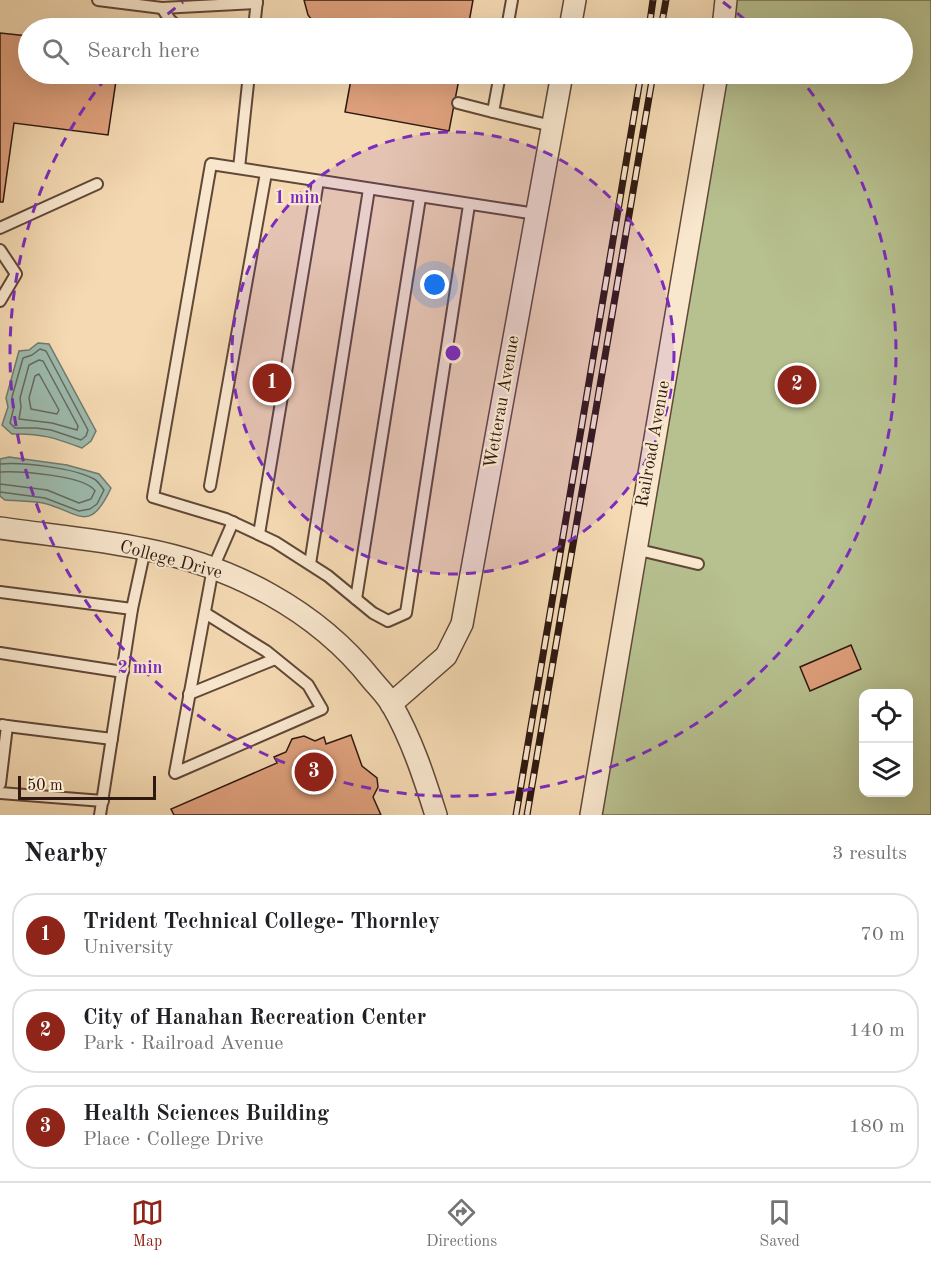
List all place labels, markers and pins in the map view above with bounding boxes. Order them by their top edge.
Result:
centre of rings [443,343,463,363]
pin: 1 [252,360,292,406]
pin: 2 [778,362,816,408]
pin: 3 [294,750,334,794]

